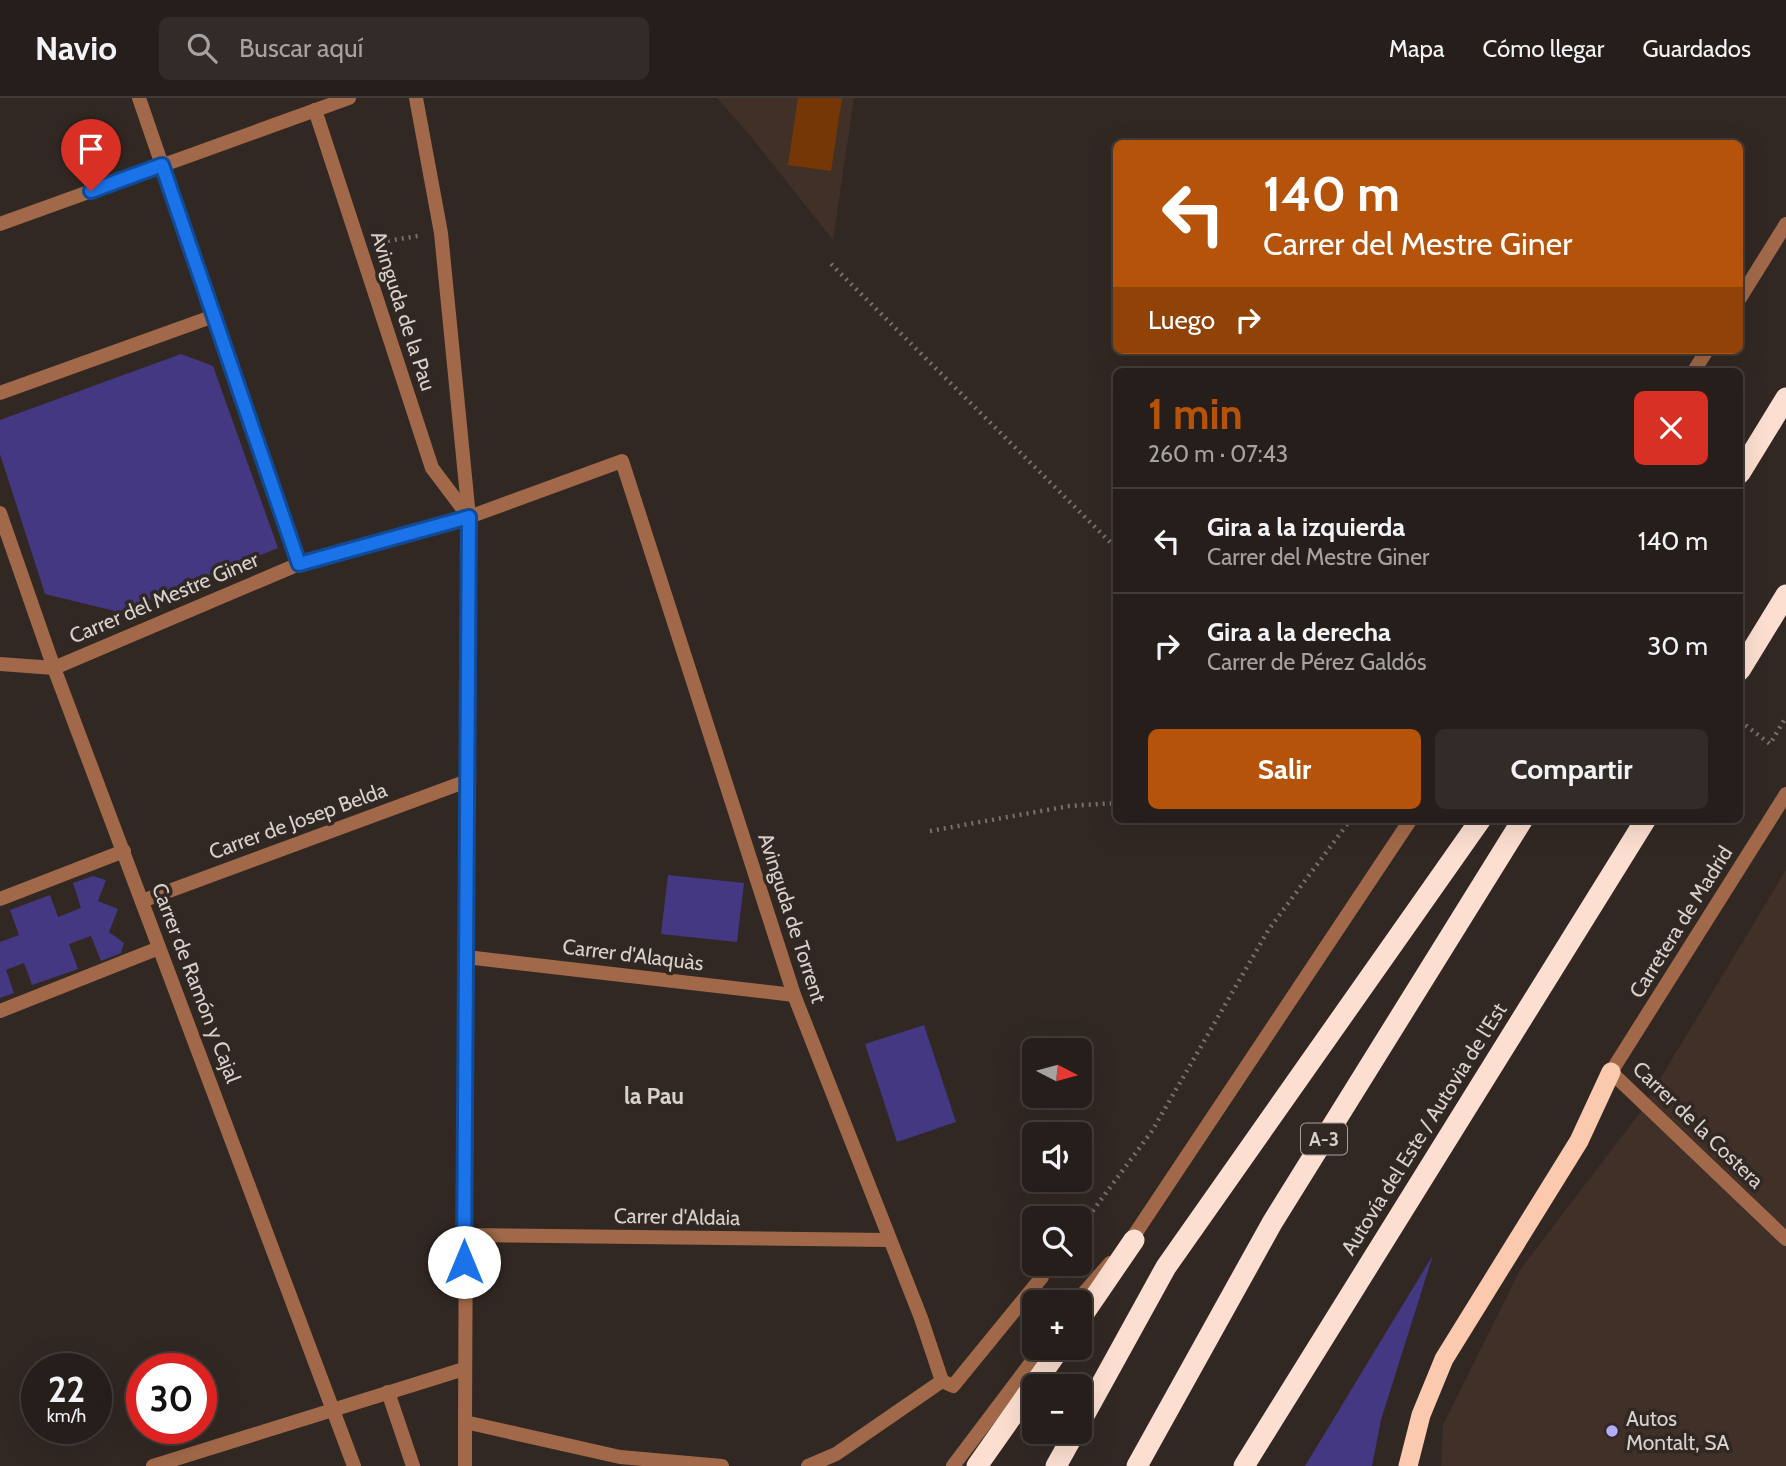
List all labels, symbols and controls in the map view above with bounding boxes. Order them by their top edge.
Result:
search box [159,17,649,80]
text: Navio [35,28,117,68]
icon: search [183,29,221,67]
text: Buscar aquí [239,32,363,64]
text: Mapa [1389,34,1445,63]
text: Cómo llegar [1483,34,1604,63]
text: Guardados [1642,34,1751,63]
pin [61,119,121,191]
icon: arrive [72,130,110,168]
text: 140 m [1263,164,1400,223]
icon: left [1148,168,1239,259]
text: Carrer del Mestre Giner [1263,224,1572,263]
street label: Avinguda de la Pau [366,228,441,394]
icon: right [1229,301,1267,339]
text: Luego [1148,304,1215,336]
text: 1 min [1148,388,1243,440]
button: close [1634,391,1708,465]
text: 260 m · 07:43 [1148,440,1288,468]
text: Gira a la izquierda [1207,511,1405,543]
icon: left [1148,522,1186,560]
text: 140 m [1638,525,1708,557]
text: Carrer del Mestre Giner [1207,543,1429,571]
street label: Carrer del Mestre Giner [66,546,262,649]
text: Gira a la derecha [1207,616,1391,648]
icon: right [1148,627,1186,665]
text: 30 m [1647,630,1708,662]
text: Carrer de Pérez Galdós [1207,648,1427,676]
button: Salir [1148,729,1421,809]
button: Compartir [1435,729,1708,809]
street label: Carrer de Josep Belda [205,777,390,864]
street label: Avinguda de Torrent [753,830,832,1006]
street label: Carretera de Madrid [1624,841,1737,1002]
street label: Carrer de Ramón y Cajal [146,879,246,1087]
street label: Carrer d'Alaquàs [561,933,705,976]
street label: Autovía del Este / Autovia de l'Est [1336,998,1512,1259]
north arrow [1022,1038,1092,1108]
map controls [1022,1038,1092,1444]
street label: Carrer de la Costera [1628,1056,1769,1193]
district label: la Pau [624,1082,684,1110]
button: sound [1022,1122,1092,1192]
road number: A-3 [1301,1124,1347,1154]
street label: Carrer d'Aldaia [614,1203,740,1230]
button: search [1022,1206,1092,1276]
position arrow [427,1225,501,1299]
button: + [1022,1290,1092,1360]
speed limit sign: 30 [126,1353,217,1444]
text: 22 [48,1368,85,1411]
button: − [1022,1374,1092,1444]
text: km/h [47,1405,86,1427]
place label: Autos Montalt, SA [1626,1406,1730,1455]
marker: Autos Montalt, SA [1604,1423,1620,1439]

